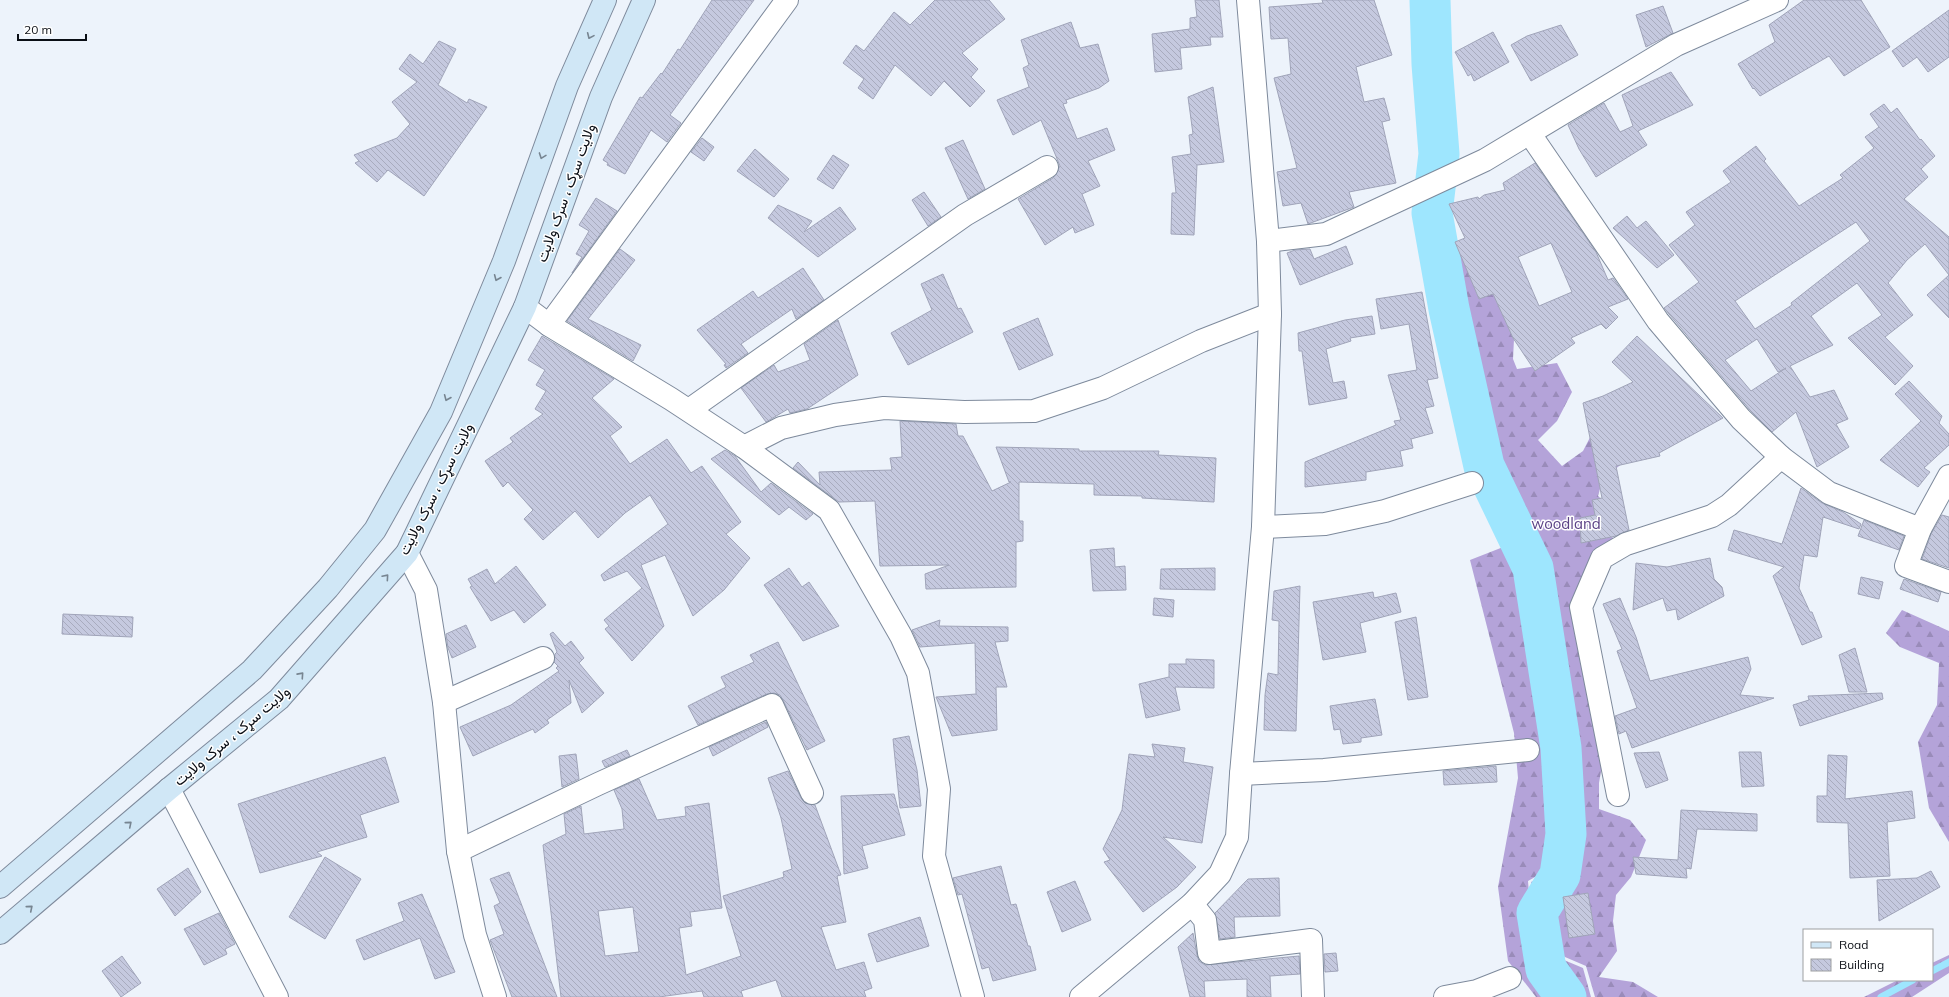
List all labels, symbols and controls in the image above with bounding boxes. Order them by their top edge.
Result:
scale bar [18,16,86,42]
text: 20 m [24,22,52,37]
one-way arrow [586,32,594,39]
street label: ولایت سړک ، سرک ولایت [532,121,600,265]
one-way arrow [538,153,546,160]
one-way arrow [494,274,502,282]
one-way arrow [444,394,452,402]
street label: ولایت سړک ، سرک ولایت [394,419,478,559]
park label: woodland [1531,514,1601,533]
one-way arrow [382,574,389,582]
one-way arrow [296,672,304,680]
street label: ولایت سړک ، سرک ولایت [170,681,294,791]
one-way arrow [124,821,131,828]
one-way arrow [25,906,32,913]
legend [1803,929,1933,981]
text: Road [1839,937,1868,952]
text: Building [1839,957,1884,972]

